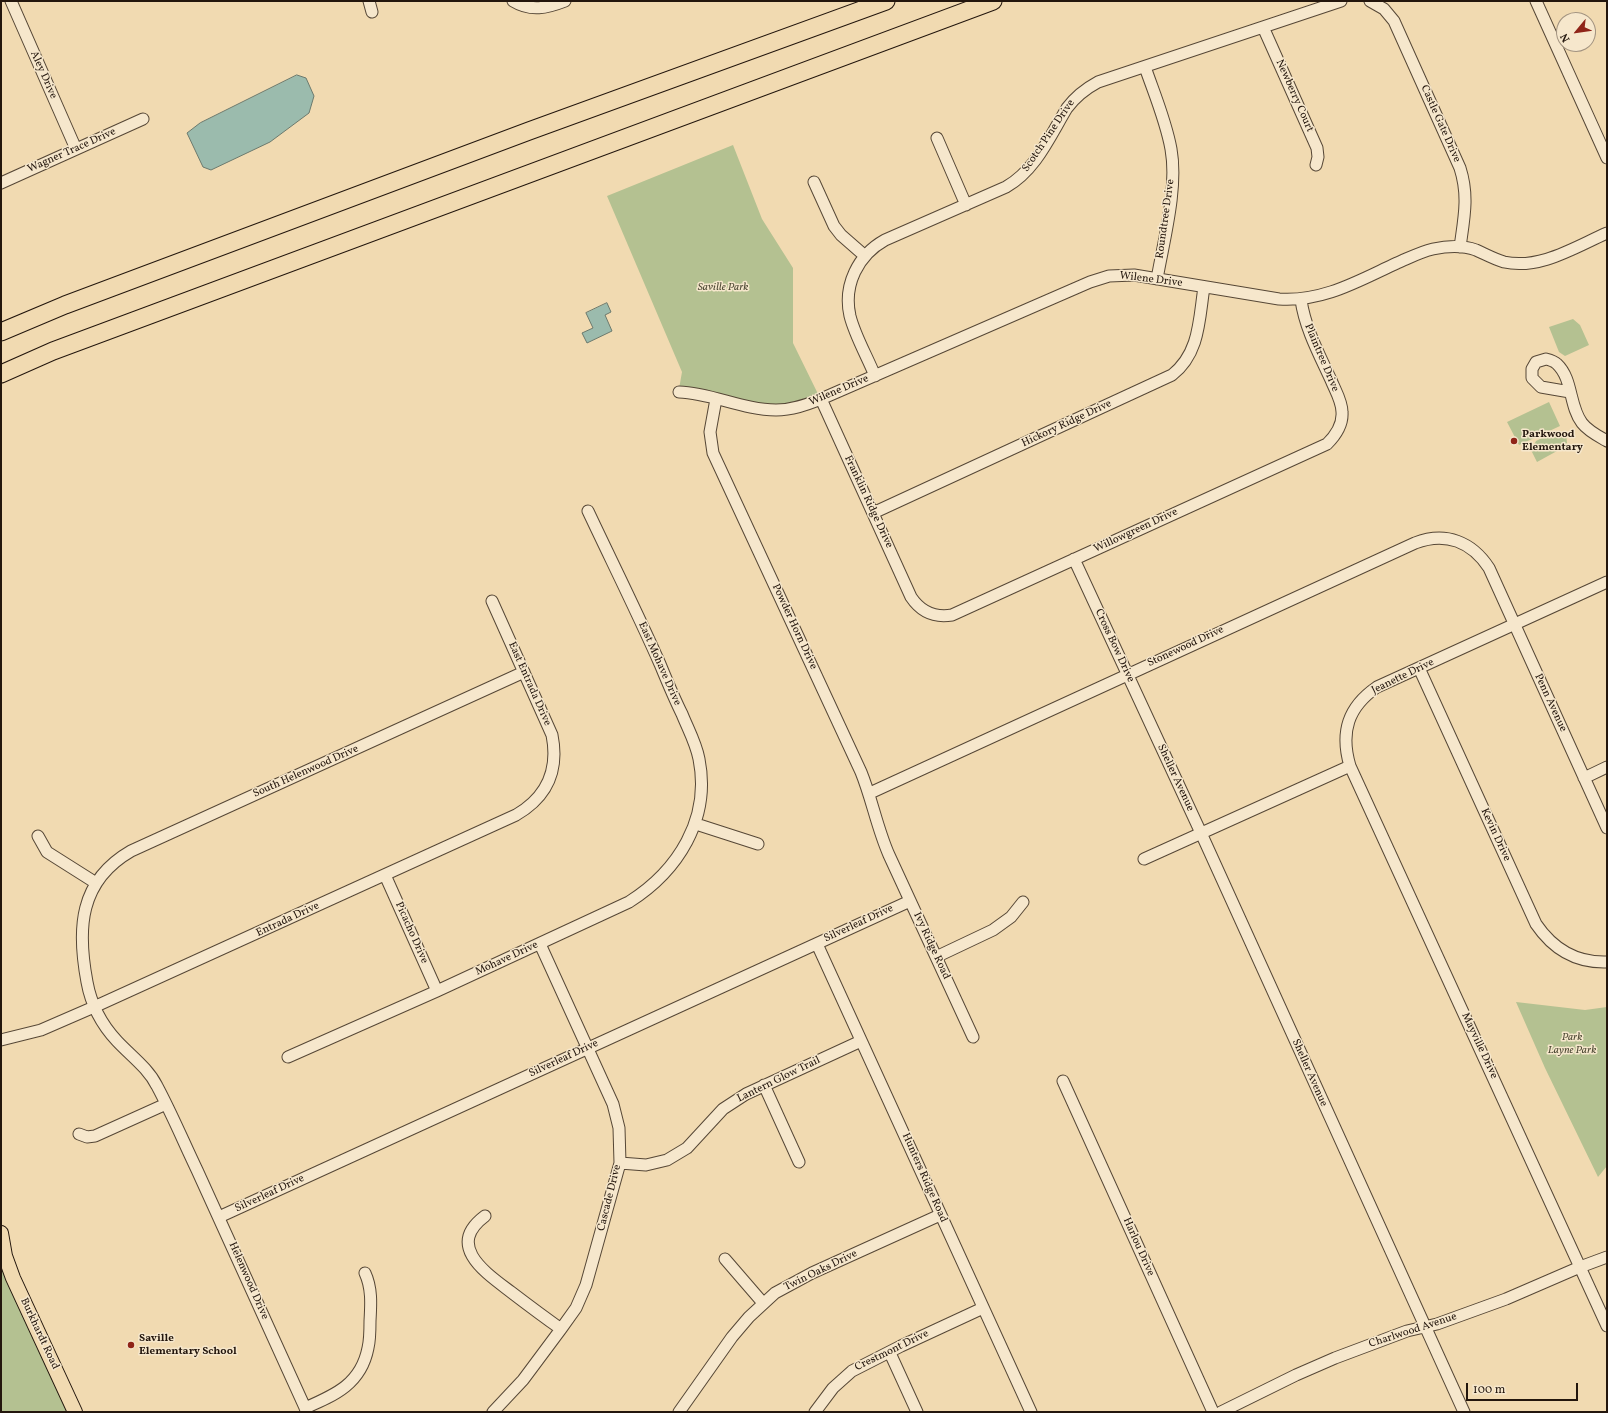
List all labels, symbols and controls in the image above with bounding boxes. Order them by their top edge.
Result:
north arrow [1556,12,1596,52]
text: N [1557,30,1574,45]
street label: Aley Drive [27,49,59,101]
street label: Newberry Court [1272,58,1316,134]
street label: Castle Gate Drive [1417,83,1463,165]
street label: Scotch Pine Drive [1020,97,1078,175]
street label: Wagner Trace Drive [26,126,118,176]
street label: Roundtree Drive [1154,178,1178,260]
street label: Wilene Drive [1119,270,1183,290]
park label: Saville Park [698,281,748,295]
street label: Plaintree Drive [1301,322,1341,394]
street label: Wilene Drive [807,373,871,409]
street label: Hickory Ridge Drive [1020,397,1114,451]
place label: Parkwood Elementary [1522,428,1583,454]
marker: Parkwood Elementary [1509,436,1519,446]
street label: Franklin Ridge Drive [841,454,895,550]
street label: Willowgreen Drive [1092,506,1180,556]
street label: Powder Horn Drive [768,582,820,672]
street label: Cross Bow Drive [1091,607,1137,685]
street label: East Mohave Drive [635,620,683,708]
street label: Stonewood Drive [1146,624,1226,670]
street label: East Entrada Drive [505,640,553,728]
street label: Jeanette Drive [1370,656,1436,698]
street label: Penn Avenue [1531,672,1569,734]
street label: Sheller Avenue [1154,742,1196,814]
street label: South Helenwood Drive [251,743,361,801]
street label: Kevin Drive [1477,806,1513,864]
street label: Entrada Drive [254,900,322,940]
street label: Picacho Drive [392,900,430,966]
street label: Silverleaf Drive [822,902,896,946]
street label: Ivy Ridge Road [910,910,952,982]
street label: Mohave Drive [474,939,540,979]
street label: Mayville Drive [1458,1011,1500,1081]
park label: Park Layne Park [1548,1031,1596,1057]
street label: Silverleaf Drive [527,1037,601,1081]
street label: Sheller Avenue [1288,1037,1330,1109]
street label: Lantern Glow Trail [735,1054,823,1106]
street label: Hunters Ridge Road [898,1131,950,1225]
street label: Cascade Drive [595,1163,625,1233]
street label: Silverleaf Drive [233,1172,307,1216]
street label: Harlou Drive [1119,1216,1157,1278]
street label: Helenwood Drive [225,1240,271,1322]
street label: Twin Oaks Drive [782,1248,860,1294]
street label: Burkhardt Road [17,1296,61,1372]
street label: Charlwood Avenue [1367,1311,1459,1351]
street label: Crestmont Drive [853,1327,931,1375]
place label: Saville Elementary School [139,1332,237,1358]
marker: Saville Elementary School [126,1340,136,1350]
scale bar [1468,1375,1580,1401]
text: 100 m [1473,1382,1505,1398]

